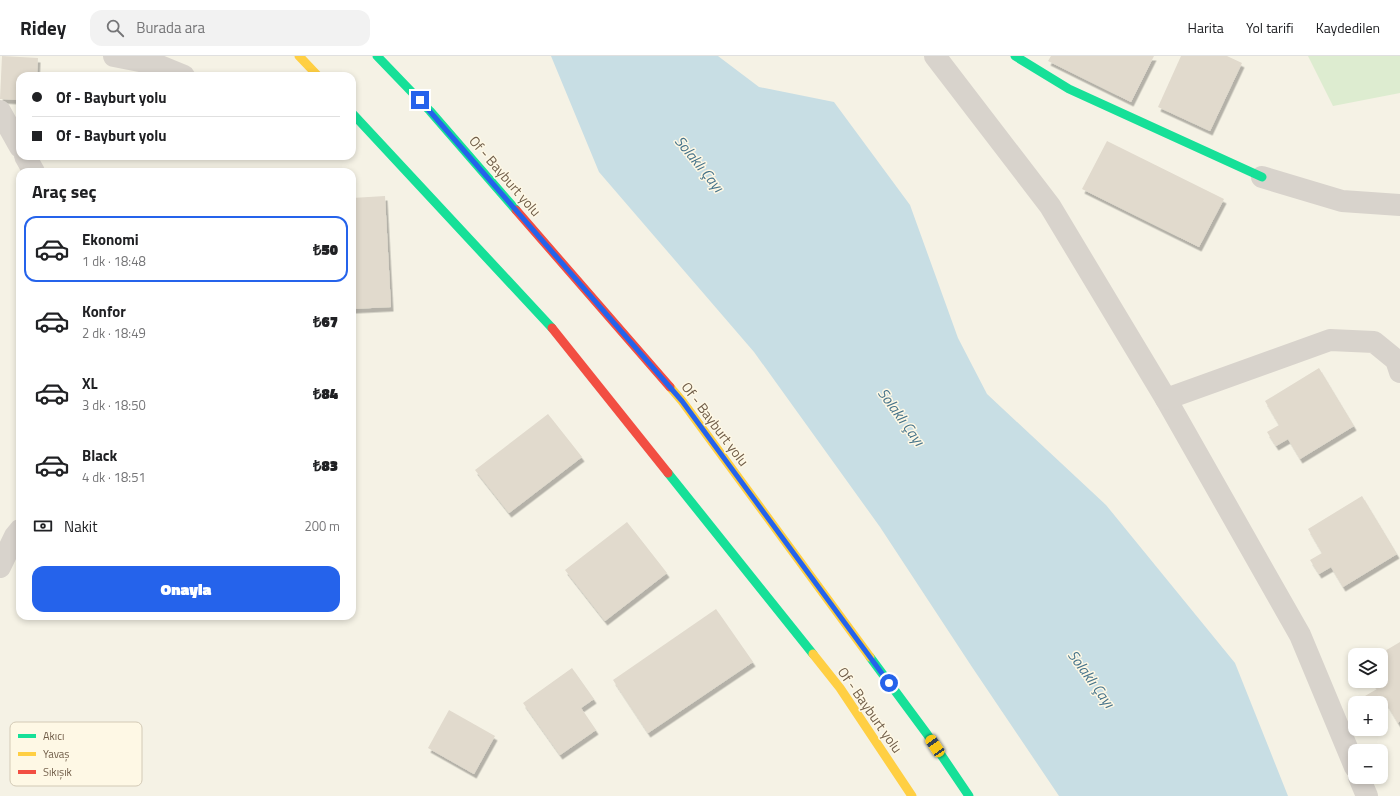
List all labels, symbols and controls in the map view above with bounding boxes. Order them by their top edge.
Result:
search box [90,10,370,46]
text: Ridey [20,13,66,42]
text: Burada ara [136,16,205,39]
icon: search [104,17,126,39]
text: Harita [1188,17,1224,38]
text: Yol tarifi [1246,17,1294,38]
text: Kaydedilen [1316,17,1380,38]
text: Of - Bayburt yolu [56,86,167,109]
route end [411,91,429,109]
text: Of - Bayburt yolu [56,124,167,147]
street label: Of - Bayburt yolu [464,131,546,221]
water label: Solaklı Çayı [669,131,730,198]
text: Araç seç [32,178,96,205]
text: Ekonomi [82,228,139,251]
icon: car [34,231,70,267]
text: ₺50 [313,238,338,261]
text: 1 dk · 18:48 [82,251,146,271]
text: Konfor [82,300,126,323]
icon: car [34,303,70,339]
text: ₺67 [313,310,338,333]
text: 2 dk · 18:49 [82,323,146,343]
text: XL [82,372,98,395]
icon: car [34,375,70,411]
street label: Of - Bayburt yolu [677,377,754,470]
text: ₺84 [313,382,338,405]
water label: Solaklı Çayı [872,383,931,451]
text: 3 dk · 18:50 [82,395,146,415]
text: Black [82,444,117,467]
icon: car [34,447,70,483]
text: ₺83 [313,454,338,477]
text: 4 dk · 18:51 [82,467,146,487]
icon: cash [32,515,54,537]
text: Nakit [64,515,97,538]
text: 200 m [304,516,340,536]
button: Onayla [32,566,340,612]
water label: Solaklı Çayı [1062,645,1121,713]
map controls [1348,648,1388,784]
button: layers [1348,648,1388,688]
street label: Of - Bayburt yolu [833,662,908,757]
route start [880,674,898,692]
button: + [1348,696,1388,736]
legend [10,722,142,786]
text: Akıcı [43,728,64,744]
car [923,733,947,759]
button: − [1348,744,1388,784]
text: Yavaş [43,746,70,762]
text: Sıkışık [43,764,73,780]

